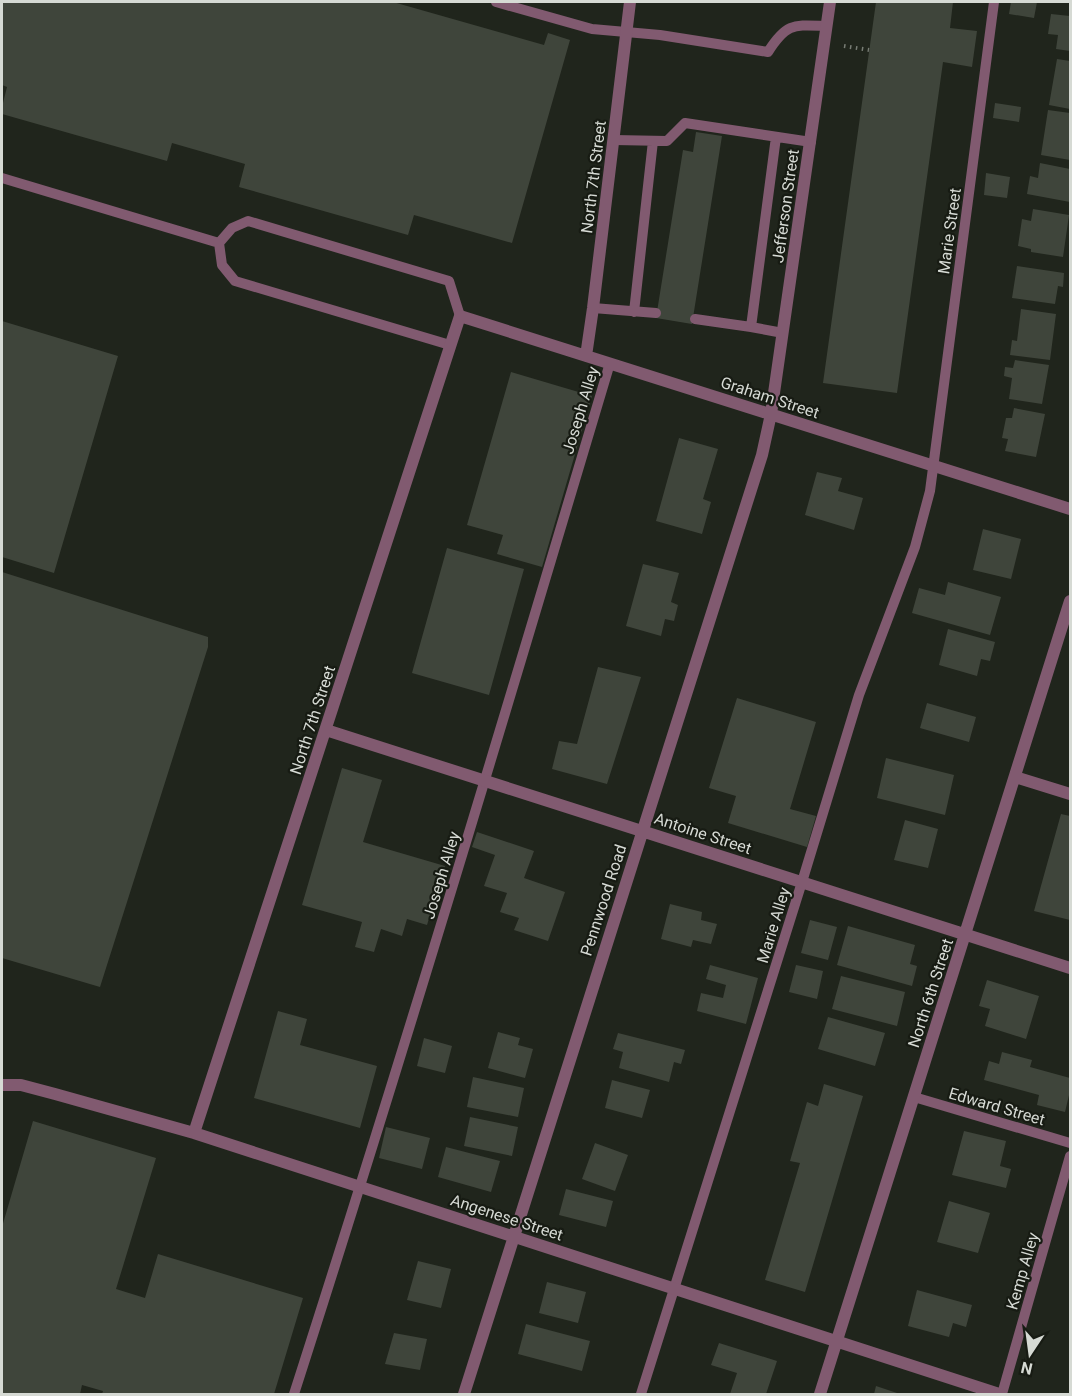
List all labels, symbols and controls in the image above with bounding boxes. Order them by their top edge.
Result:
street label: North 7th Street [577,120,610,235]
street label: Jefferson Street [768,148,803,264]
street label: Marie Street [934,187,965,275]
street label: Joseph Alley [558,364,603,456]
street label: Graham Street [718,373,821,422]
street label: North 7th Street [286,663,339,777]
street label: Antoine Street [652,809,754,858]
street label: Joseph Alley [419,829,464,921]
street label: Pennwood Road [576,842,630,958]
street label: Marie Alley [753,884,794,966]
street label: North 6th Street [904,936,957,1050]
street label: Edward Street [947,1084,1047,1129]
street label: Angenese Street [448,1190,565,1245]
street label: Kemp Alley [1002,1230,1043,1312]
north arrow [1000,1324,1060,1384]
text: N [1019,1358,1034,1379]

